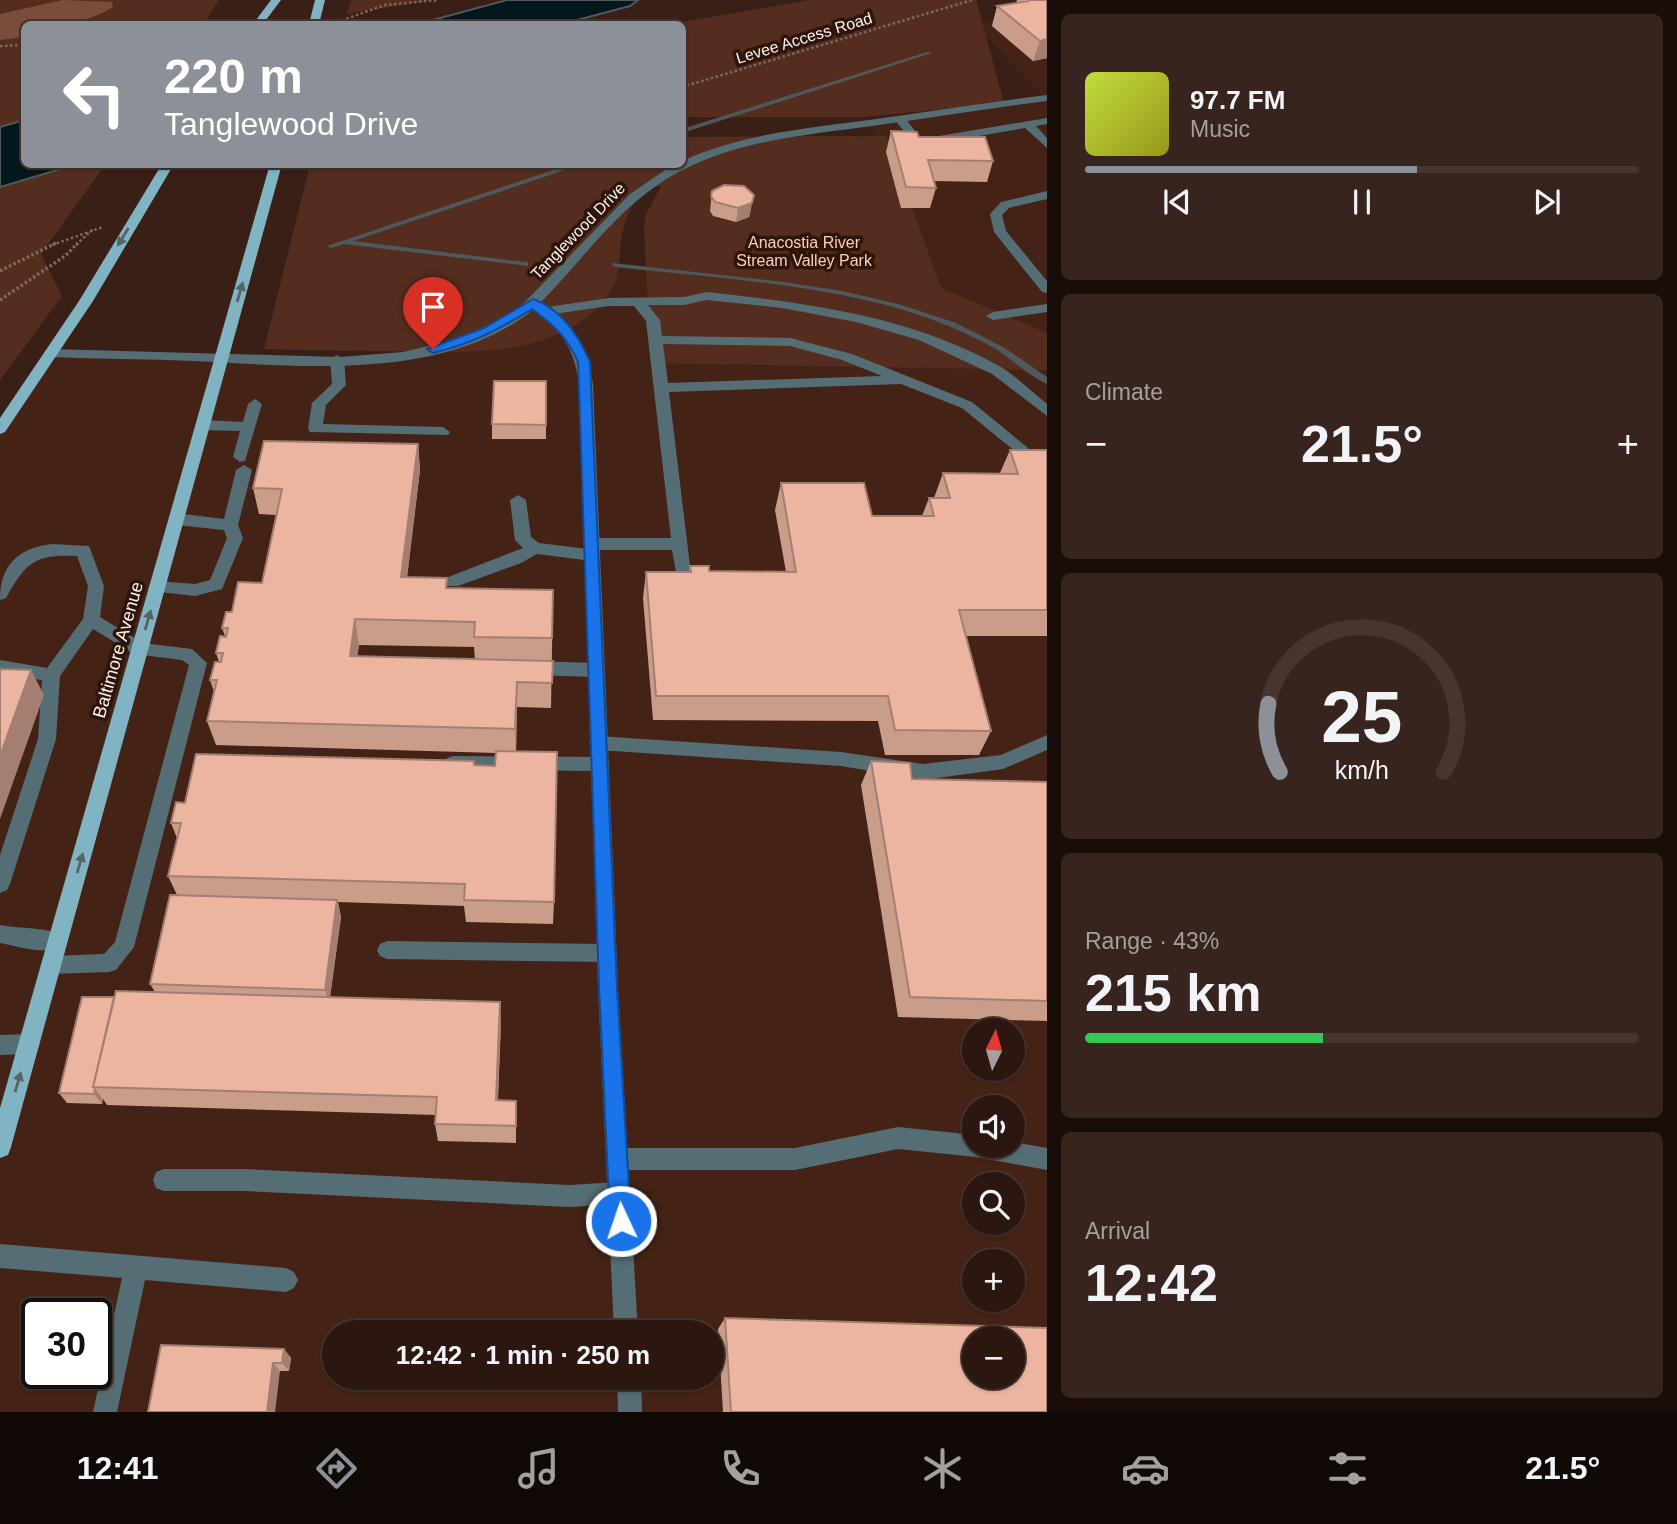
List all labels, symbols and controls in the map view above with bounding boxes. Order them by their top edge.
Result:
street label: Levee Access Road [734,9,874,67]
icon: left [49,49,140,140]
text: 220 m [164,49,303,103]
text: 97.7 FM [1190,85,1285,115]
text: Tanglewood Drive [164,106,418,142]
text: Music [1190,116,1250,142]
street label: Tanglewood Drive [528,179,628,283]
icon: previous [1158,183,1196,221]
icon: pause [1343,183,1381,221]
icon: next [1528,183,1566,221]
one-way arrow [117,228,129,247]
park label: Anacostia River Stream Valley Park [736,234,873,269]
pin [403,277,463,349]
one-way arrow [235,281,246,303]
icon: arrive [414,288,452,326]
text: Climate [1085,379,1163,405]
text: 21.5° [1301,415,1423,473]
text: − [1085,423,1107,465]
text: + [1617,423,1639,465]
street label: Baltimore Avenue [89,580,147,720]
one-way arrow [143,609,154,631]
text: 25 [1322,676,1402,757]
text: km/h [1335,756,1389,784]
one-way arrow [75,851,86,873]
text: Range · 43% [1085,928,1219,954]
text: 215 km [1085,964,1261,1022]
north arrow [962,1018,1026,1082]
map controls [962,1018,1025,1389]
one-way arrow [14,1071,24,1092]
button: sound [962,1095,1025,1158]
button: search [962,1172,1025,1235]
position arrow [584,1184,658,1258]
text: Arrival [1085,1218,1150,1244]
button: + [962,1249,1025,1312]
text: 12:42 [1085,1254,1218,1312]
speed limit sign: 30 [21,1298,112,1389]
button: − [962,1326,1025,1389]
text: 12:42 · 1 min · 250 m [396,1340,650,1370]
icon: directions [312,1444,361,1493]
icon: music [514,1444,563,1493]
icon: phone [716,1444,765,1493]
icon: climate [918,1444,967,1493]
icon: car [1121,1444,1170,1493]
icon: filters [1323,1444,1372,1493]
text: 12:41 [77,1450,158,1486]
text: 21.5° [1525,1450,1600,1486]

